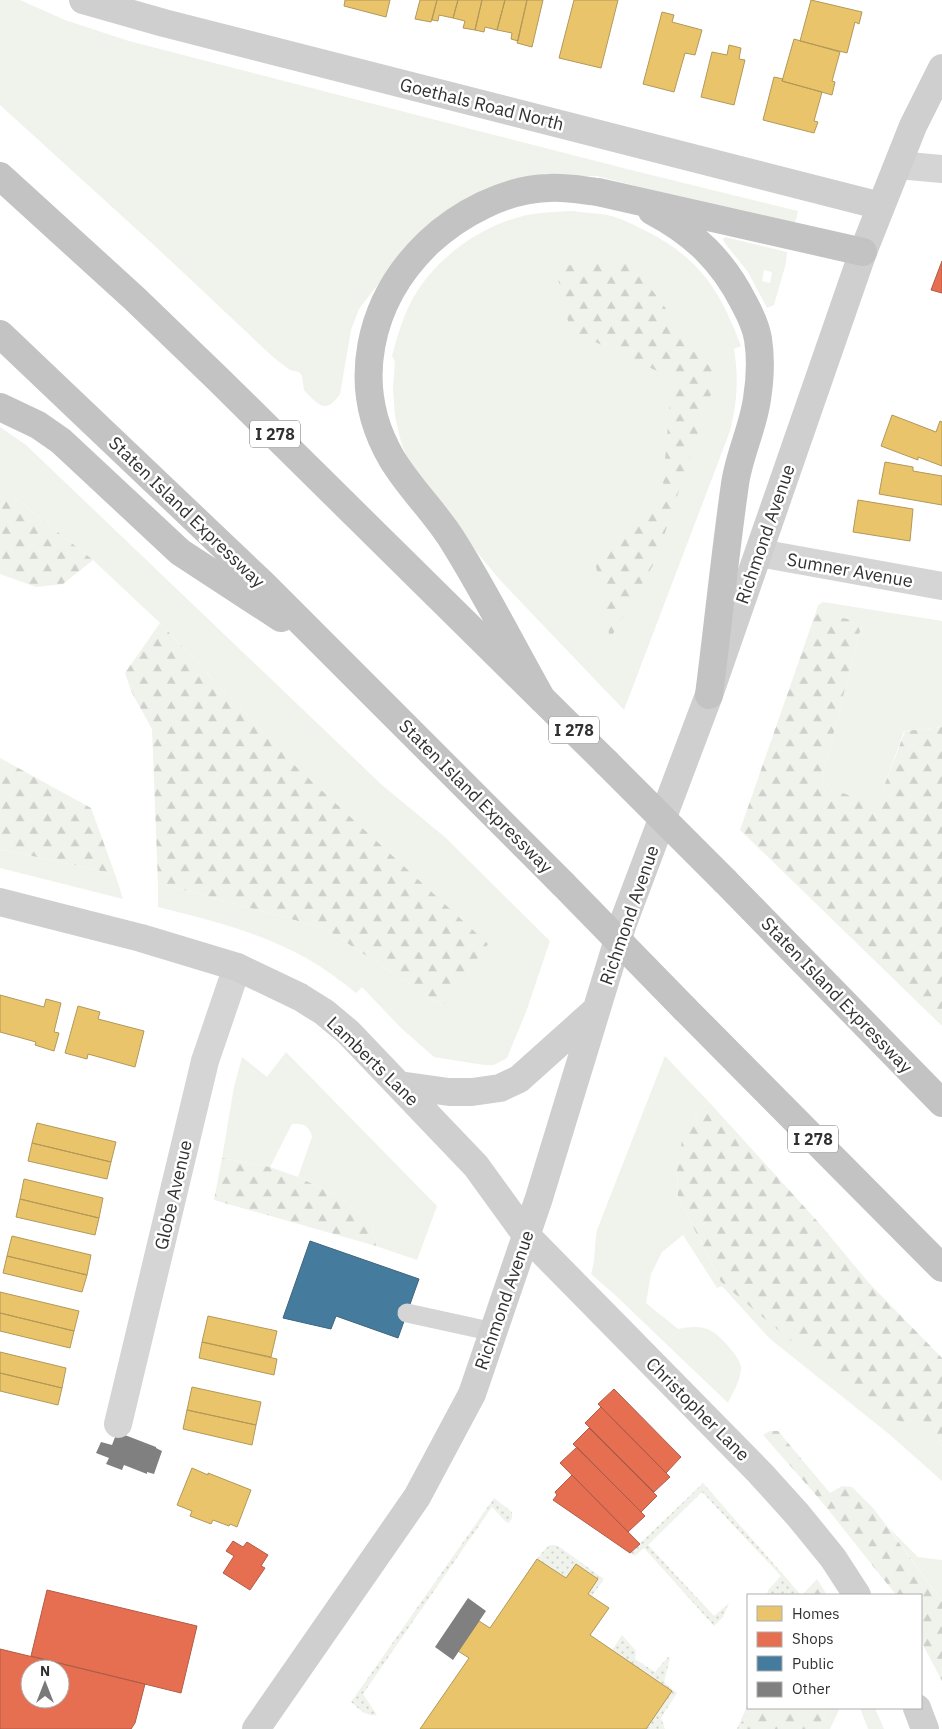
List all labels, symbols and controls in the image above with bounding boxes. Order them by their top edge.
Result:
street label: Goethals Road North [398,72,566,136]
road number: I 278 [250,420,300,448]
street label: Staten Island Expressway [104,431,270,593]
street label: Richmond Avenue [730,461,800,607]
street label: Sumner Avenue [785,548,915,592]
street label: Staten Island Expressway [394,714,558,878]
road number: I 278 [549,716,599,744]
street label: Richmond Avenue [594,842,664,988]
street label: Staten Island Expressway [756,912,918,1078]
street label: Lamberts Lane [322,1011,424,1111]
road number: I 278 [788,1126,838,1152]
street label: Globe Avenue [149,1138,197,1252]
street label: Richmond Avenue [469,1227,539,1373]
street label: Christopher Lane [641,1352,755,1466]
legend [747,1594,922,1709]
text: Homes [792,1604,840,1623]
text: Shops [792,1629,834,1648]
text: Public [792,1654,834,1673]
north arrow [20,1659,70,1709]
text: N [40,1662,50,1680]
text: Other [792,1679,831,1698]

